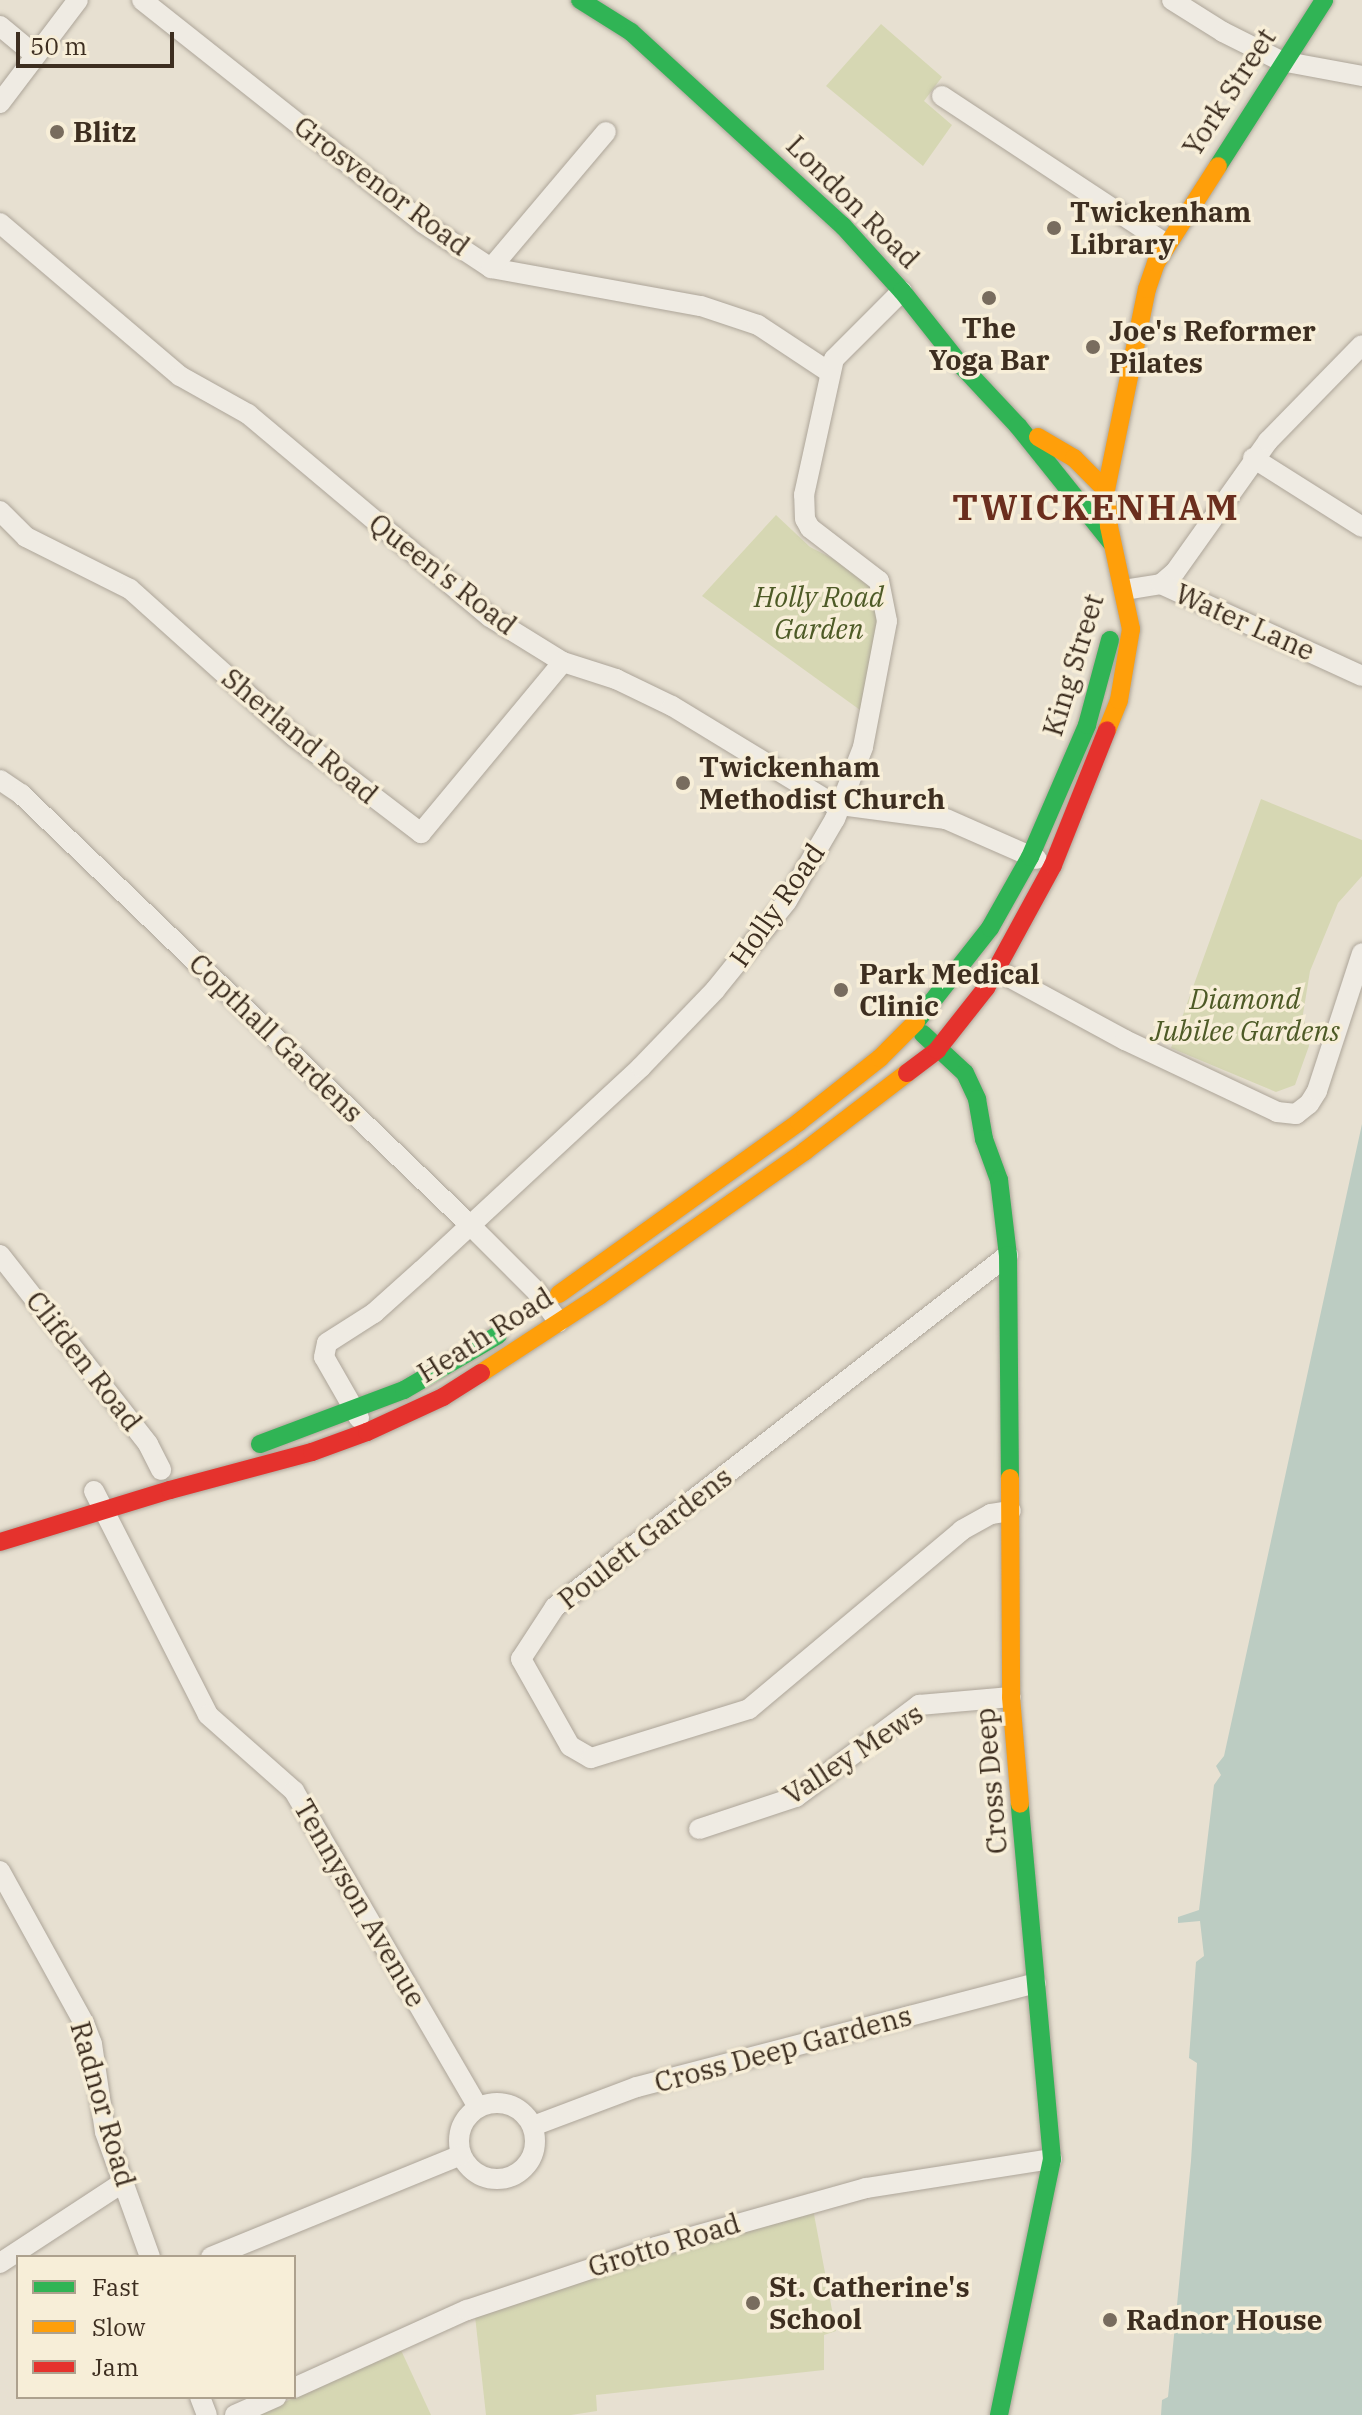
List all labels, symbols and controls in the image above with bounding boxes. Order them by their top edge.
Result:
scale bar [20,16,178,66]
street label: York Street [1175,22,1283,162]
text: 50 m [30,30,87,62]
street label: Grosvenor Road [288,109,476,263]
place label: Blitz [73,115,136,149]
marker: Blitz [48,123,66,141]
street label: London Road [779,128,927,276]
place label: Twickenham Library [1070,195,1251,261]
marker: Twickenham Library [1045,219,1063,237]
marker: The Yoga Bar [980,289,998,307]
place label: The Yoga Bar [928,311,1050,377]
place label: Joe's Reformer Pilates [1109,314,1316,380]
marker: Joe's Reformer Pilates [1084,338,1102,356]
district label: TWICKENHAM [952,485,1240,529]
street label: Queen's Road [363,506,523,642]
street label: Water Lane [1170,576,1320,668]
park label: Holly Road Garden [754,580,884,646]
street label: King Street [1035,590,1111,740]
street label: Sherland Road [215,661,385,811]
place label: Twickenham Methodist Church [699,750,945,816]
marker: Twickenham Methodist Church [674,774,692,792]
street label: Holly Road [722,837,832,973]
street label: Copthall Gardens [182,947,370,1129]
place label: Park Medical Clinic [859,957,1040,1023]
marker: Park Medical Clinic [830,979,852,1001]
park label: Diamond Jubilee Gardens [1150,982,1340,1048]
street label: Heath Road [411,1280,559,1390]
street label: Clifden Road [19,1284,149,1438]
street label: Poulett Gardens [551,1460,739,1616]
street label: Valley Mews [777,1696,929,1812]
street label: Cross Deep [968,1707,1014,1855]
street label: Tennyson Avenue [287,1793,433,2013]
street label: Cross Deep Gardens [651,1999,915,2099]
street label: Radnor Road [63,2017,143,2191]
street label: Grotto Road [584,2206,744,2284]
legend [16,2255,296,2399]
place label: St. Catherine's School [769,2270,970,2336]
text: Fast [92,2271,139,2303]
marker: St. Catherine's School [744,2294,762,2312]
place label: Radnor House [1126,2303,1323,2337]
text: Slow [92,2311,145,2343]
marker: Radnor House [1101,2311,1119,2329]
text: Jam [92,2351,139,2383]

